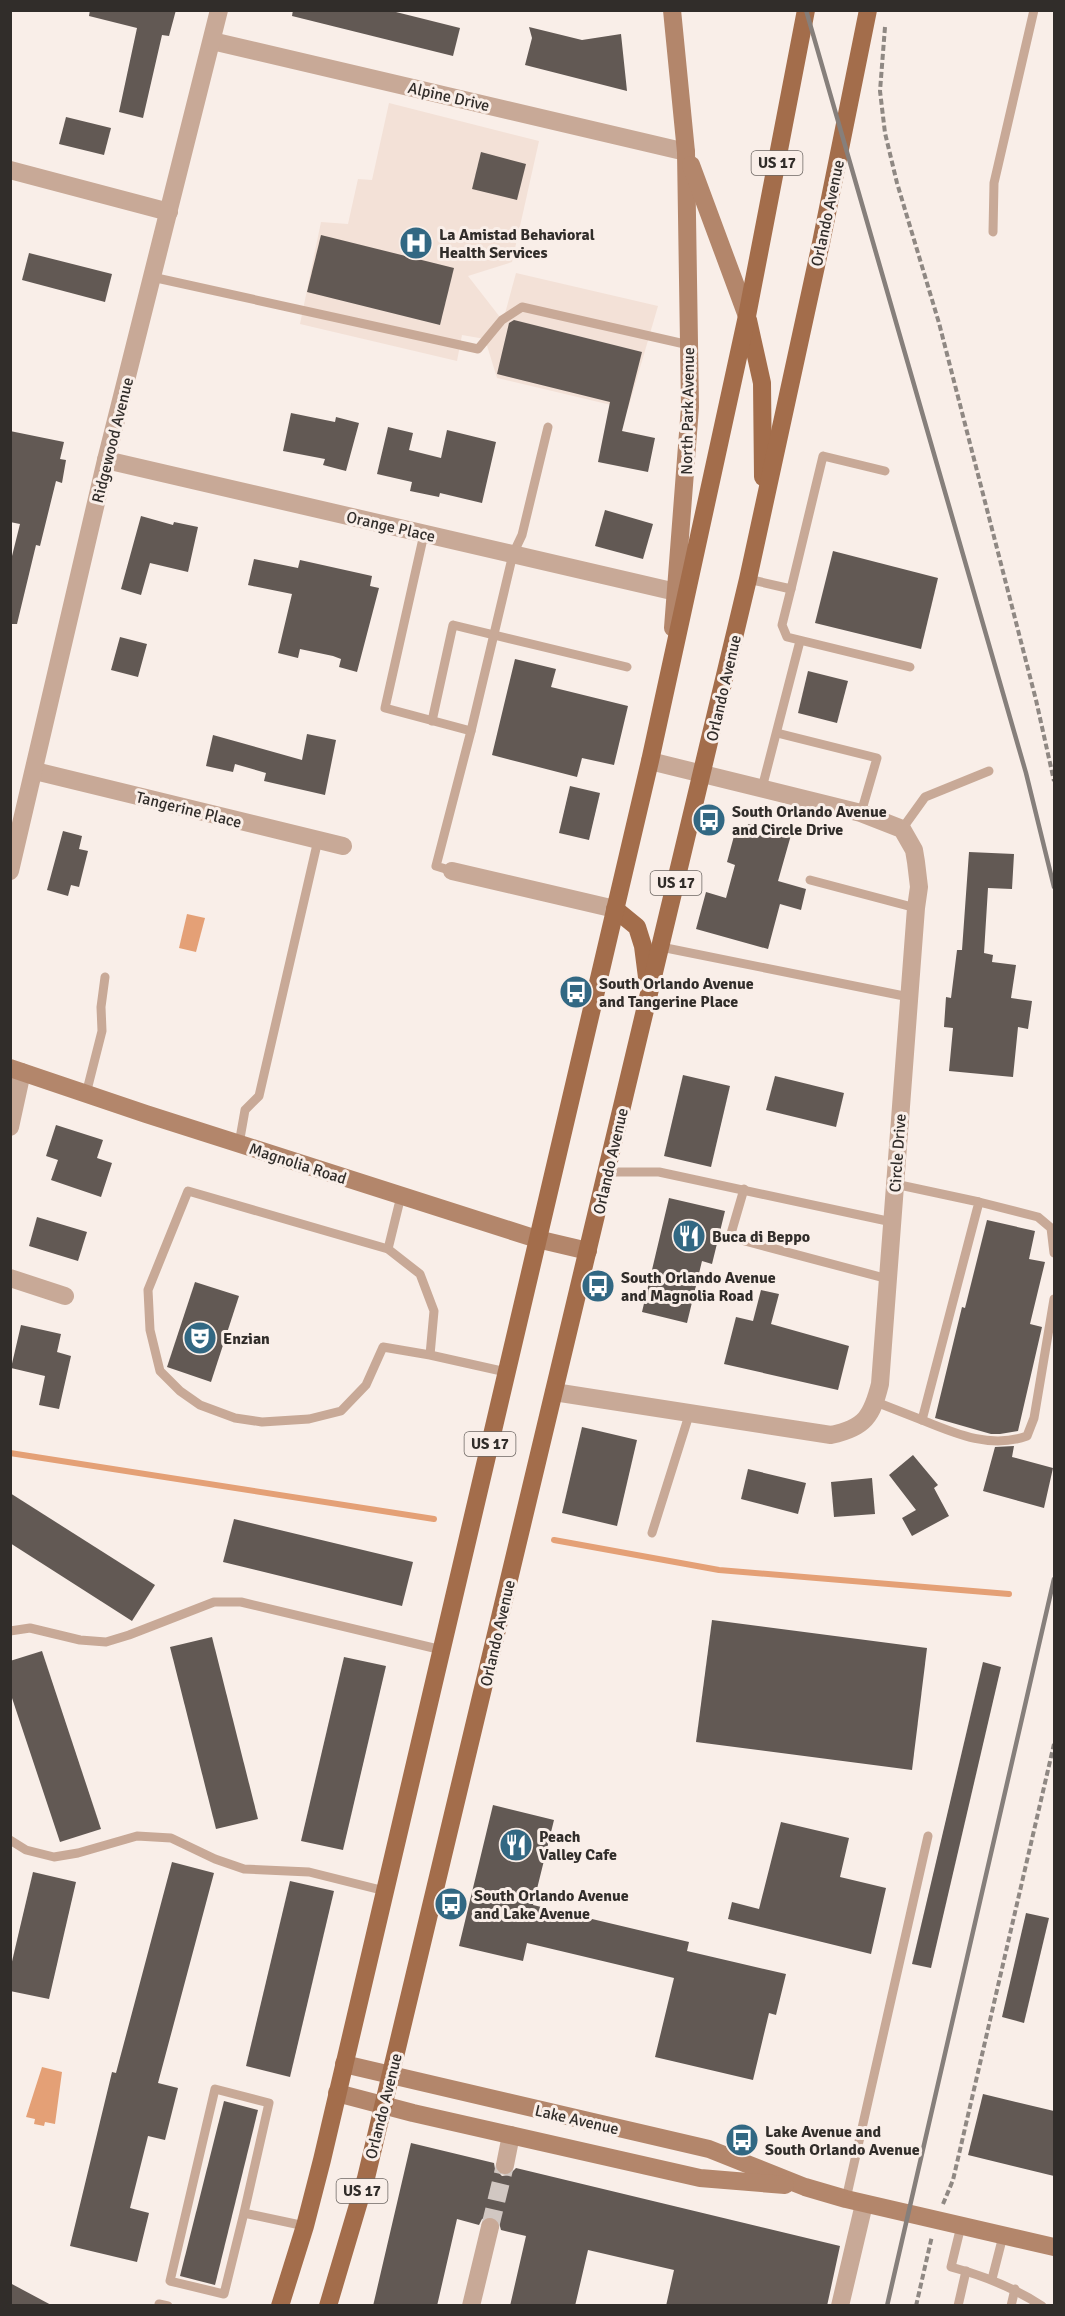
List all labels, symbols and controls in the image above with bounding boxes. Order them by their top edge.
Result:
street label: Alpine Drive [406,78,492,116]
road number: US 17 [752,151,802,175]
street label: Orlando Avenue [807,158,849,268]
hospital icon: La Amistad Behavioral Health Services [398,225,434,261]
place label: La Amistad Behavioral Health Services [439,225,595,263]
street label: North Park Avenue [677,347,699,475]
street label: Ridgewood Avenue [88,375,138,505]
street label: Orange Place [344,507,437,547]
street label: Orlando Avenue [702,633,746,743]
street label: Tangerine Place [134,787,244,833]
bus stop icon: South Orlando Avenue and Circle Drive [691,802,727,838]
place label: South Orlando Avenue and Circle Drive [732,802,887,840]
road number: US 17 [650,871,702,895]
bus stop icon: South Orlando Avenue and Tangerine Place [558,974,594,1010]
place label: South Orlando Avenue and Tangerine Place [599,974,754,1012]
street label: Orlando Avenue [589,1106,633,1216]
street label: Circle Drive [885,1113,911,1193]
street label: Magnolia Road [246,1139,349,1189]
restaurant icon: Buca di Beppo [671,1218,707,1254]
place label: Buca di Beppo [712,1227,810,1247]
bus stop icon: South Orlando Avenue and Magnolia Road [580,1268,616,1304]
place label: South Orlando Avenue and Magnolia Road [621,1268,776,1306]
theatre icon: Enzian [182,1320,218,1356]
place label: Enzian [223,1329,270,1349]
road number: US 17 [464,1432,516,1456]
street label: Orlando Avenue [476,1578,520,1688]
restaurant icon: Peach Valley Cafe [498,1827,534,1863]
place label: Peach Valley Cafe [539,1827,617,1865]
bus stop icon: South Orlando Avenue and Lake Avenue [433,1886,469,1922]
place label: South Orlando Avenue and Lake Avenue [474,1886,629,1924]
street label: Orlando Avenue [361,2051,407,2161]
street label: Lake Avenue [533,2101,621,2139]
bus stop icon: Lake Avenue and South Orlando Avenue [724,2122,760,2158]
place label: Lake Avenue and South Orlando Avenue [765,2122,920,2160]
road number: US 17 [336,2179,388,2203]

